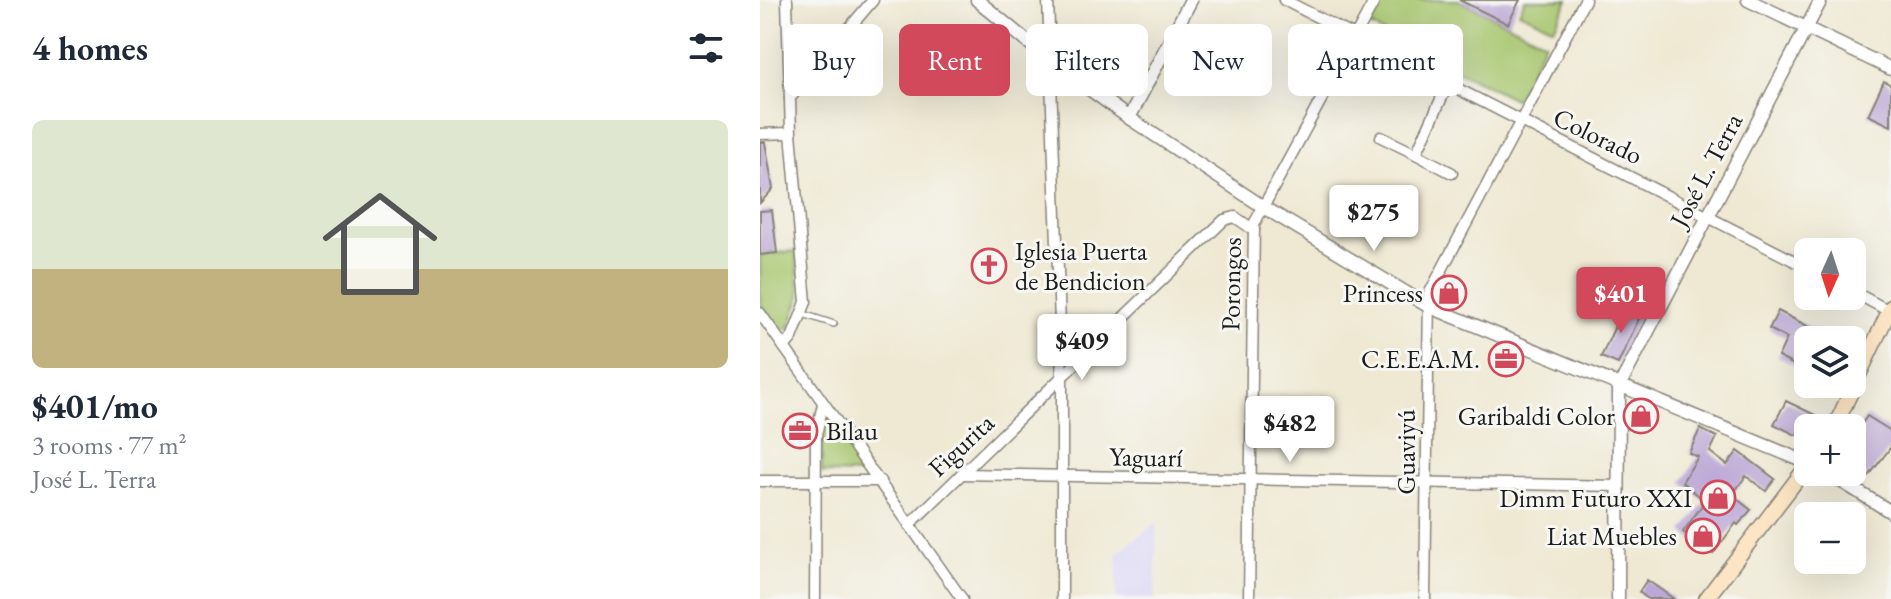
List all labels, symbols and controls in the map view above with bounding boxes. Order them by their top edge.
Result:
chip: Buy [784,24,883,96]
chip: Rent [899,24,1010,96]
chip: Filters [1026,24,1148,96]
chip: New [1164,24,1272,96]
chip: Apartment [1288,24,1463,96]
text: 4 homes [32,26,148,70]
icon: filters [684,26,728,70]
street label: Colorado [1548,100,1648,172]
street label: José L. Terra [1661,107,1750,235]
icon: home [308,172,452,316]
pin: $275 [1327,185,1421,253]
text: $275 [1347,194,1401,228]
place label: Iglesia Puerta de Bendicion [1015,234,1148,298]
street label: Porongos [1213,237,1249,331]
north arrow [1794,238,1866,310]
map controls [1794,238,1866,574]
church icon: Iglesia Puerta de Bendicion [970,247,1008,285]
pin: $401 [1574,267,1668,335]
shop icon: Princess [1430,274,1468,312]
place label: Princess [1343,276,1423,310]
text: $401 [1594,276,1648,310]
pin: $409 [1035,314,1129,382]
text: $409 [1055,323,1109,357]
button: layers [1794,326,1866,398]
office icon: C.E.E.A.M. [1487,340,1525,378]
place label: C.E.E.A.M. [1361,342,1480,376]
text: $401/mo [32,384,158,428]
pin: $482 [1243,396,1337,464]
shop icon: Garibaldi Color [1622,397,1660,435]
place label: Garibaldi Color [1458,399,1615,433]
street label: Figurita [921,405,1002,484]
text: $482 [1263,405,1317,439]
street label: Guaviyú [1389,409,1423,495]
office icon: Bilau [781,412,819,450]
place label: Bilau [826,414,878,448]
button: + [1794,414,1866,486]
text: 3 rooms · 77 m² [32,428,187,462]
street label: Yaguarí [1109,439,1184,475]
text: José L. Terra [32,462,156,496]
shop icon: Dimm Futuro XXI [1699,479,1737,517]
place label: Dimm Futuro XXI [1499,481,1692,515]
button: − [1794,502,1866,574]
shop icon: Liat Muebles [1684,517,1722,555]
place label: Liat Muebles [1547,519,1677,553]

